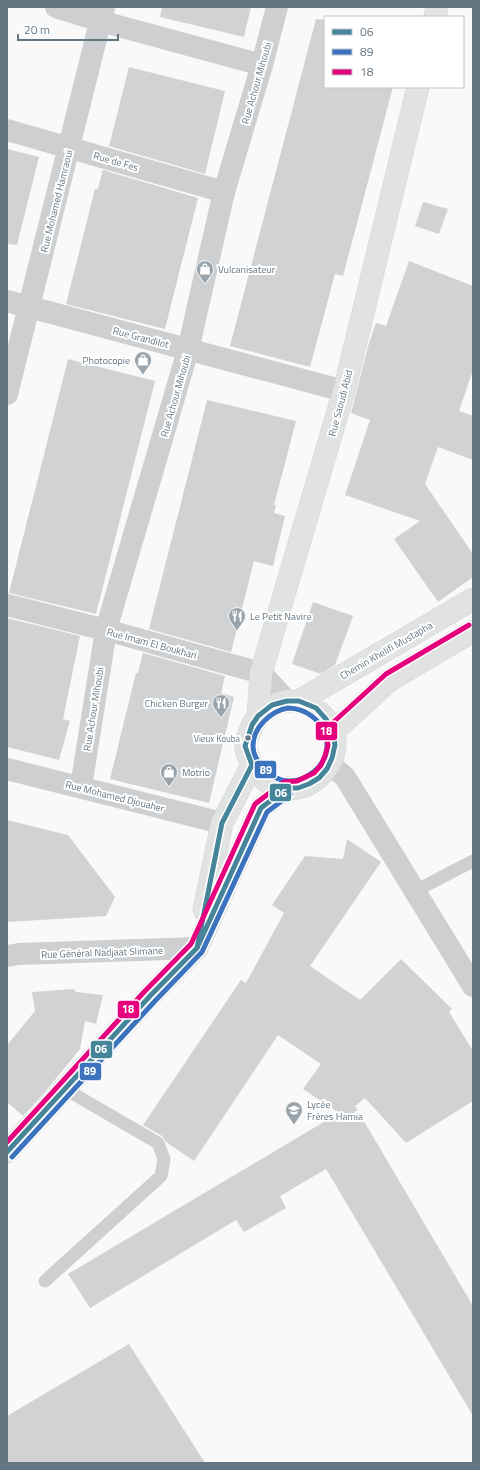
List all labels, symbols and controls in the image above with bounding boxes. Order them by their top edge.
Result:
scale bar [18,16,118,42]
legend [324,16,464,88]
text: 20 m [24,20,50,39]
text: 06 [360,22,374,41]
street label: Rue Achour Mihoubi [238,40,275,126]
text: 89 [360,42,374,61]
text: 18 [360,62,374,81]
street label: Rue Mohamed Hamraoui [37,148,76,254]
street label: Rue de Fes [92,148,140,175]
shop icon: Vulcanisateur [195,259,215,284]
place label: Vulcanisateur [218,262,276,277]
street label: Rue Grandilot [111,323,171,352]
shop icon: Photocopie [133,350,153,375]
place label: Photocopie [83,353,130,368]
street label: Rue Achour Mihoubi [157,353,194,439]
street label: Rue Saoudi Abid [324,368,357,438]
restaurant icon: Le Petit Navire [227,606,247,631]
place label: Le Petit Navire [250,609,311,624]
street label: Chemin Khelifi Mustapha [337,618,435,683]
street label: Rue Imam El Boukhari [105,624,199,663]
street label: Rue Achour Mihoubi [79,666,108,752]
restaurant icon: Chicken Burger [211,693,231,718]
place label: Chicken Burger [145,696,209,711]
line badge: 18 [315,721,338,741]
text: 18 [320,723,332,739]
place label: Vieux Kouba [194,732,240,745]
marker: Vieux Kouba [243,733,253,743]
line badge: 89 [254,760,277,779]
shop icon: Motrio [159,762,179,787]
text: 89 [260,762,272,778]
place label: Motrio [182,765,210,780]
street label: Rue Mohamed Djouaher [64,777,167,816]
line badge: 06 [269,783,292,802]
text: 06 [275,785,287,801]
street label: Rue Général Nadjaat Slimane [41,943,163,962]
line badge: 18 [117,1000,140,1019]
text: 18 [122,1001,134,1017]
line badge: 06 [90,1040,113,1059]
text: 06 [95,1041,107,1057]
line badge: 89 [79,1062,102,1081]
text: 89 [84,1063,96,1079]
place label: Lycée Frères Hamia [307,1097,363,1124]
school or university icon: Lycée Frères Hamia [284,1100,304,1125]

